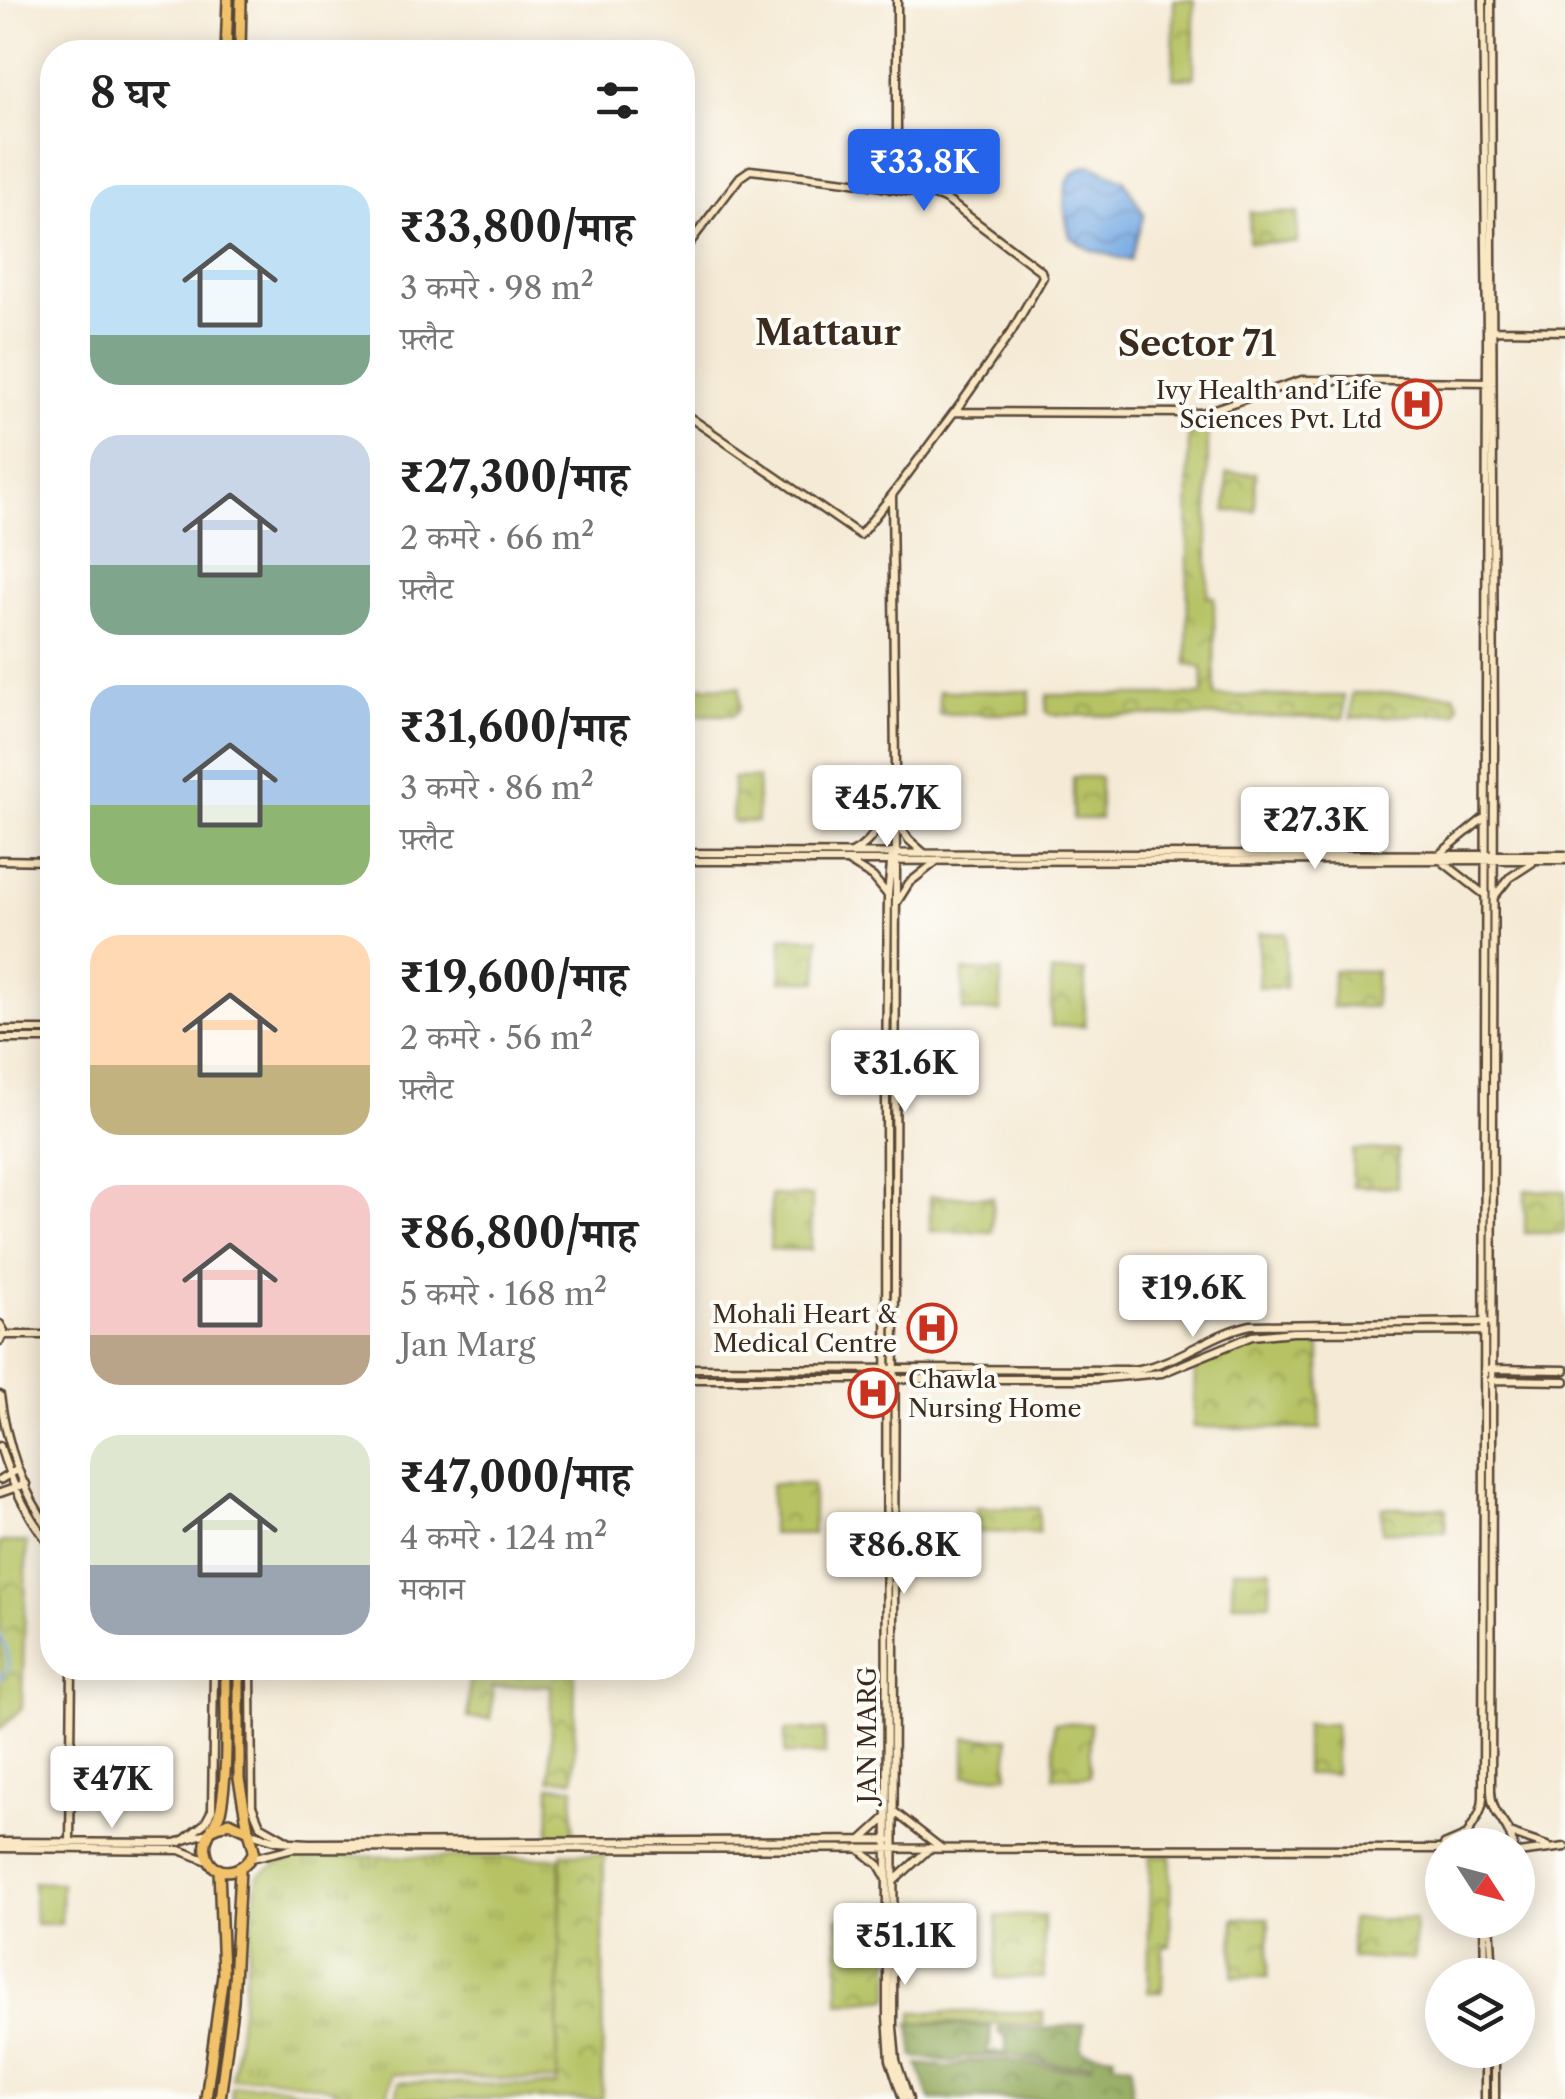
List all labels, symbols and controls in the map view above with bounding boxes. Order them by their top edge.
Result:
text: 8 घर [90,67,168,119]
icon: filters [590,73,645,128]
pin: ₹33.8K [843,129,1005,214]
text: ₹33.8K [870,142,978,181]
text: ₹33,800/माह [400,201,634,253]
icon: home [170,225,290,345]
text: 3 कमरे · 98 m² [400,268,594,307]
district label: Mattaur [755,311,901,354]
text: फ़्लैट [400,319,453,358]
district label: Sector 71 [1118,322,1276,365]
place label: Ivy Health and Life Sciences Pvt. Ltd [1156,375,1382,435]
hospital icon: Ivy Health and Life Sciences Pvt. Ltd [1391,378,1443,430]
text: ₹27,300/माह [400,451,629,503]
icon: home [170,475,290,595]
text: 2 कमरे · 66 m² [400,518,594,557]
text: फ़्लैट [400,569,453,608]
text: ₹31,600/माह [400,701,628,753]
icon: home [170,725,290,845]
pin: ₹45.7K [806,765,968,850]
text: 3 कमरे · 86 m² [400,768,594,807]
text: ₹45.7K [834,778,940,817]
pin: ₹27.3K [1234,787,1396,872]
text: ₹27.3K [1263,800,1367,839]
text: फ़्लैट [400,819,453,858]
text: ₹19,600/माह [400,951,628,1003]
icon: home [170,975,290,1095]
text: 2 कमरे · 56 m² [400,1018,593,1057]
pin: ₹31.6K [824,1030,986,1115]
text: ₹31.6K [853,1043,957,1082]
text: फ़्लैट [400,1069,453,1108]
text: ₹86,800/माह [400,1207,637,1259]
icon: home [170,1225,290,1345]
pin: ₹19.6K [1112,1255,1274,1340]
text: ₹19.6K [1141,1268,1245,1307]
text: 5 कमरे · 168 m² [400,1274,607,1313]
place label: Mohali Heart & Medical Centre [712,1299,897,1359]
hospital icon: Mohali Heart & Medical Centre [906,1302,958,1354]
text: Jan Marg [400,1325,536,1364]
place label: Chawla Nursing Home [908,1364,1081,1424]
hospital icon: Chawla Nursing Home [847,1367,899,1419]
text: ₹47,000/माह [400,1451,631,1503]
icon: home [170,1475,290,1595]
pin: ₹86.8K [823,1512,985,1597]
text: 4 कमरे · 124 m² [400,1518,607,1557]
text: ₹86.8K [848,1525,960,1564]
text: मकान [400,1569,465,1608]
street label: JAN MARG [852,1667,883,1807]
pin: ₹47K [53,1746,171,1831]
text: ₹47K [72,1759,152,1798]
north arrow [1425,1828,1535,1938]
map controls [1425,1828,1535,2068]
pin: ₹51.1K [824,1903,986,1988]
text: ₹51.1K [856,1916,954,1955]
button: layers [1425,1958,1535,2068]

